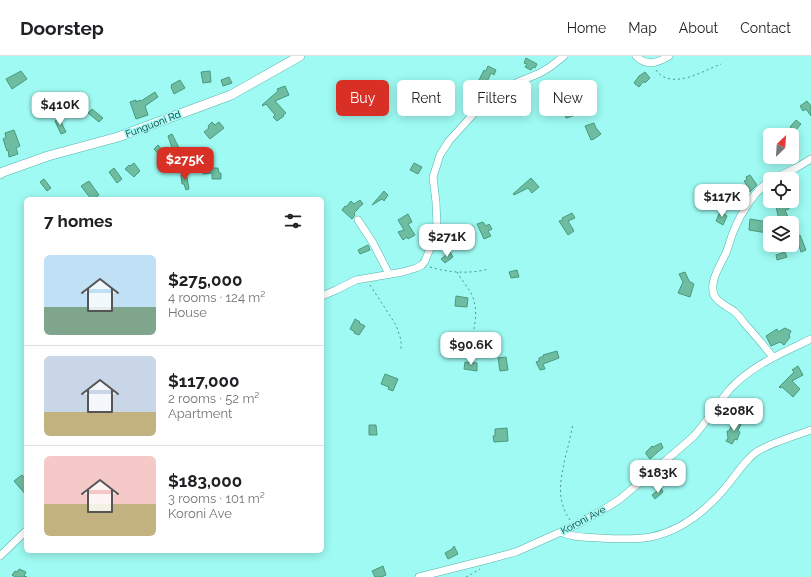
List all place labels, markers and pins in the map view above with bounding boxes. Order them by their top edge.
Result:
pin: $410K [32,92,88,126]
pin: $275K [157,147,213,181]
pin: $117K [694,184,750,218]
pin: $271K [419,224,475,258]
pin: $90.6K [438,332,504,366]
pin: $208K [706,398,762,432]
pin: $183K [630,460,686,494]

